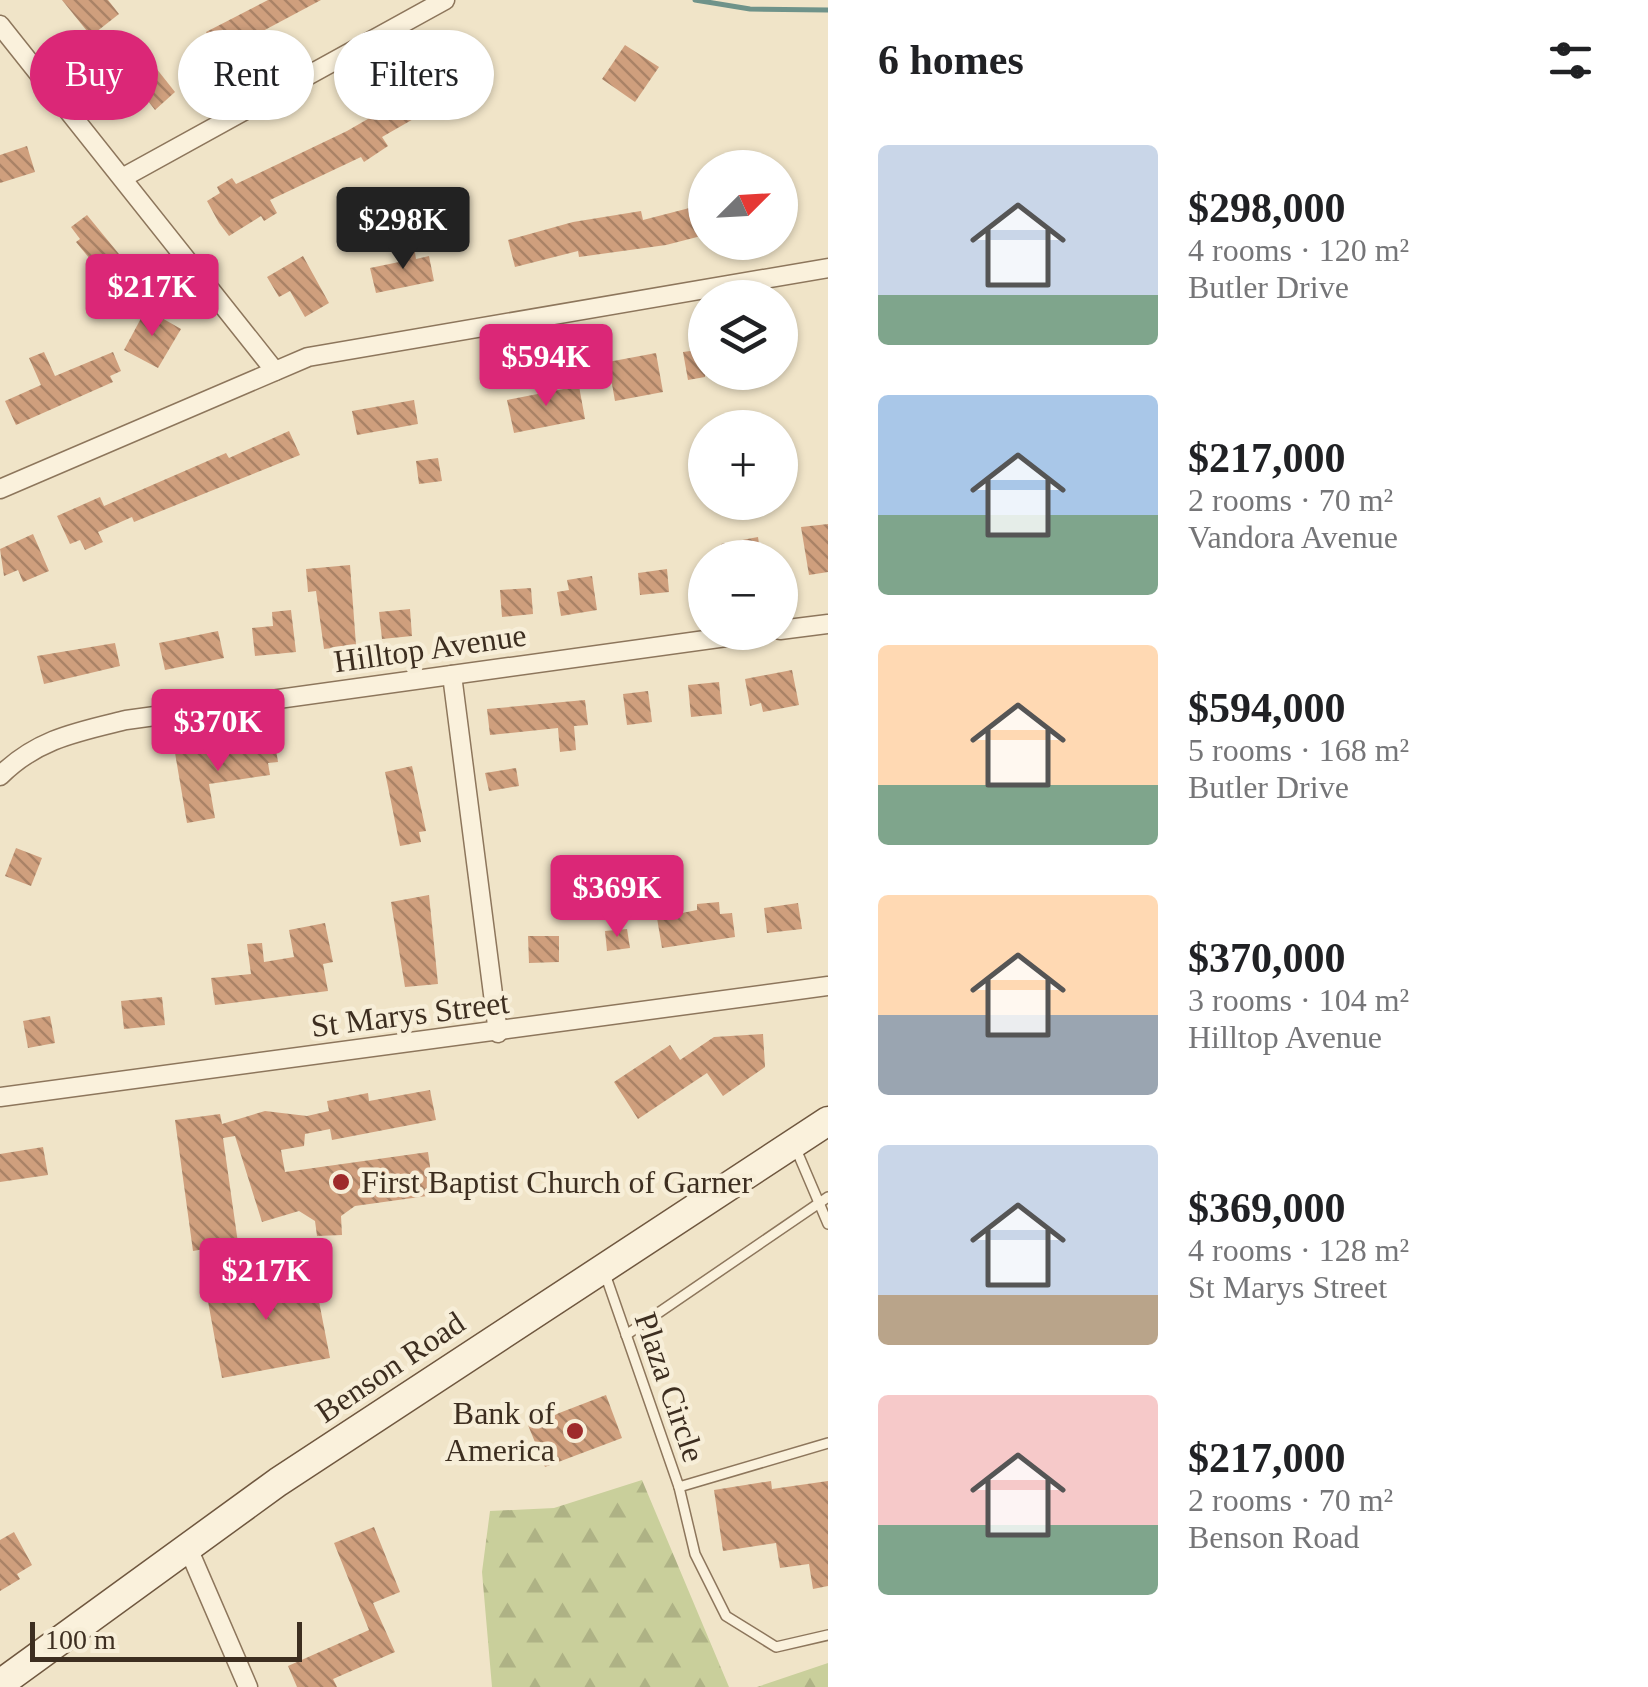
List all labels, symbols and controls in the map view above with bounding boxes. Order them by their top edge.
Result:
chip: Buy [30,30,158,120]
chip: Rent [178,30,314,120]
chip: Filters [334,30,494,120]
icon: filters [1543,33,1598,88]
text: 6 homes [878,37,1024,83]
north arrow [688,150,798,260]
map controls [688,150,798,650]
icon: home [958,185,1078,305]
text: $298,000 [1188,185,1346,231]
pin: $298K [333,187,473,272]
text: $298K [359,201,447,237]
text: 4 rooms · 120 m² [1188,232,1409,268]
pin: $217K [82,254,222,339]
text: $217K [108,268,196,304]
text: Butler Drive [1188,269,1349,305]
button: layers [688,280,798,390]
pin: $594K [476,324,616,409]
text: $594K [502,338,590,374]
button: + [688,410,798,520]
icon: home [958,435,1078,555]
text: $217,000 [1188,435,1346,481]
text: 2 rooms · 70 m² [1188,482,1393,518]
text: Vandora Avenue [1188,519,1398,555]
button: − [688,540,798,650]
street label: Hilltop Avenue [331,617,529,679]
icon: home [958,685,1078,805]
text: $594,000 [1188,685,1346,731]
pin: $370K [148,689,288,774]
text: $370K [174,703,262,739]
text: 5 rooms · 168 m² [1188,732,1409,768]
text: Butler Drive [1188,769,1349,805]
pin: $369K [547,855,687,940]
text: $369K [573,869,661,905]
icon: home [958,935,1078,1055]
text: $370,000 [1188,935,1346,981]
text: 3 rooms · 104 m² [1188,982,1409,1018]
street label: St Marys Street [309,984,511,1044]
text: Hilltop Avenue [1188,1019,1382,1055]
place label: First Baptist Church of Garner [361,1164,752,1200]
marker: First Baptist Church of Garner [330,1171,352,1193]
icon: home [958,1185,1078,1305]
text: $369,000 [1188,1185,1346,1231]
text: 4 rooms · 128 m² [1188,1232,1409,1268]
pin: $217K [196,1238,336,1323]
text: $217K [222,1252,310,1288]
text: St Marys Street [1188,1269,1387,1305]
street label: Benson Road [309,1304,471,1430]
street label: Plaza Circle [628,1308,712,1466]
place label: Bank of America [445,1395,555,1468]
marker: Bank of America [564,1420,586,1442]
icon: home [958,1435,1078,1555]
text: $217,000 [1188,1435,1346,1481]
text: 2 rooms · 70 m² [1188,1482,1393,1518]
text: Benson Road [1188,1519,1360,1555]
scale bar [30,1617,302,1662]
text: 100 m [45,1624,116,1655]

